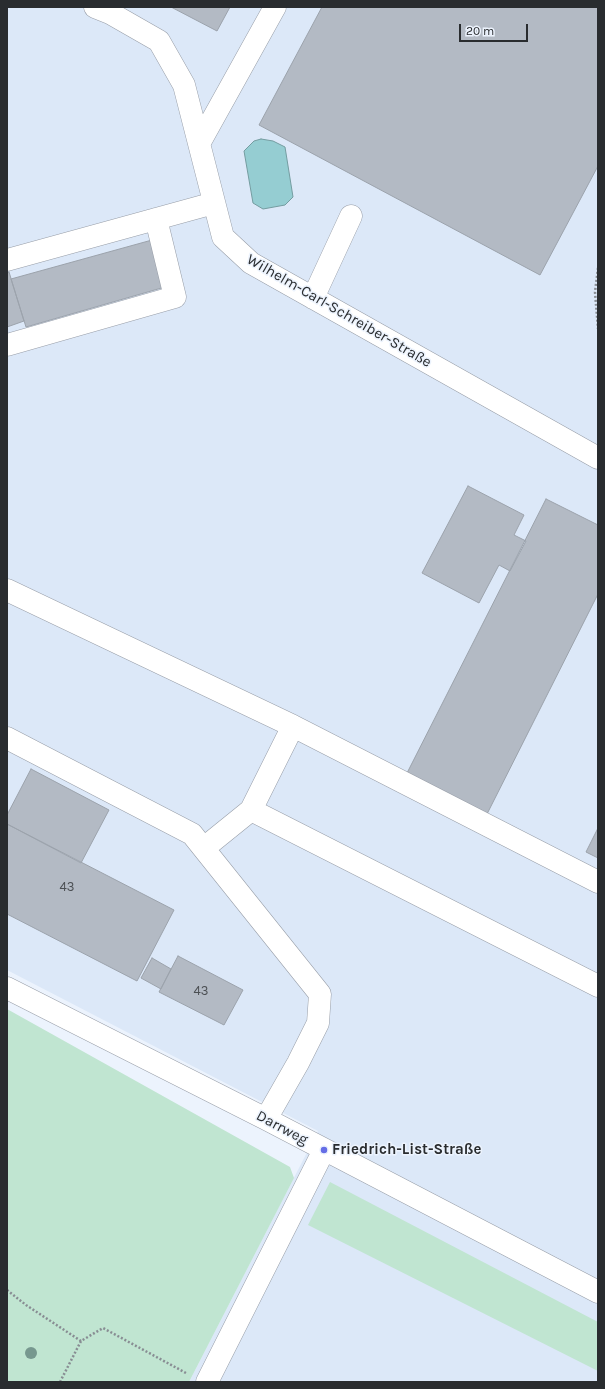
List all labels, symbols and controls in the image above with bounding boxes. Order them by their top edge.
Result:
scale bar [461,16,530,42]
text: 20 m [466,24,494,38]
street label: Wilhelm-Carl-Schreiber-Straße [243,251,435,371]
house number: 43 [60,879,74,895]
house number: 43 [194,983,208,999]
street label: Darrweg [253,1107,311,1149]
place label: Friedrich-List-Straße [332,1141,481,1159]
marker: Friedrich-List-Straße [319,1145,329,1155]

